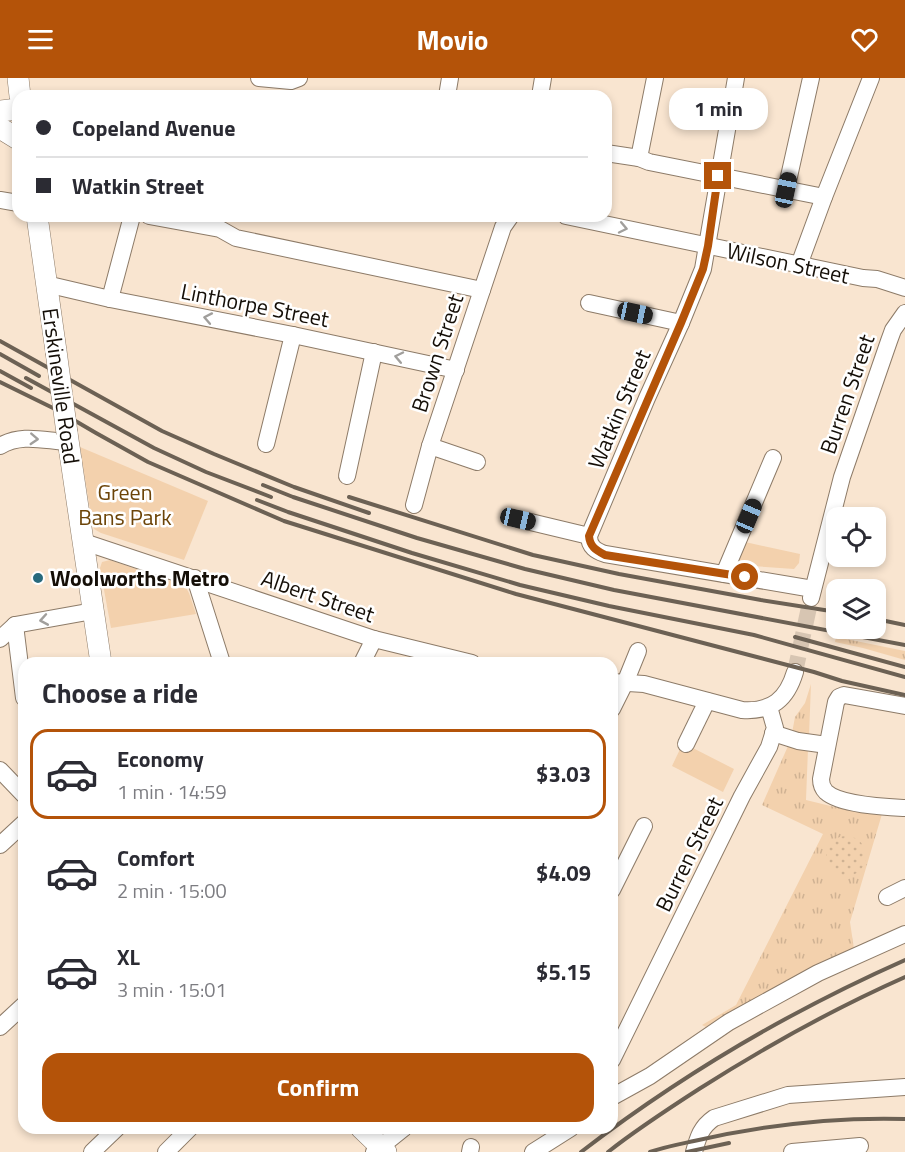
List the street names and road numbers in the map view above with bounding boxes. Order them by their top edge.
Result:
street label: Wilson Street [724,233,853,293]
street label: Linthorpe Street [178,274,332,336]
street label: Brown Street [402,289,472,417]
street label: Erskineville Road [33,306,89,466]
street label: Burren Street [811,329,883,458]
street label: Watkin Street [579,344,659,474]
street label: Albert Street [257,561,379,631]
street label: Burren Street [646,790,732,918]

